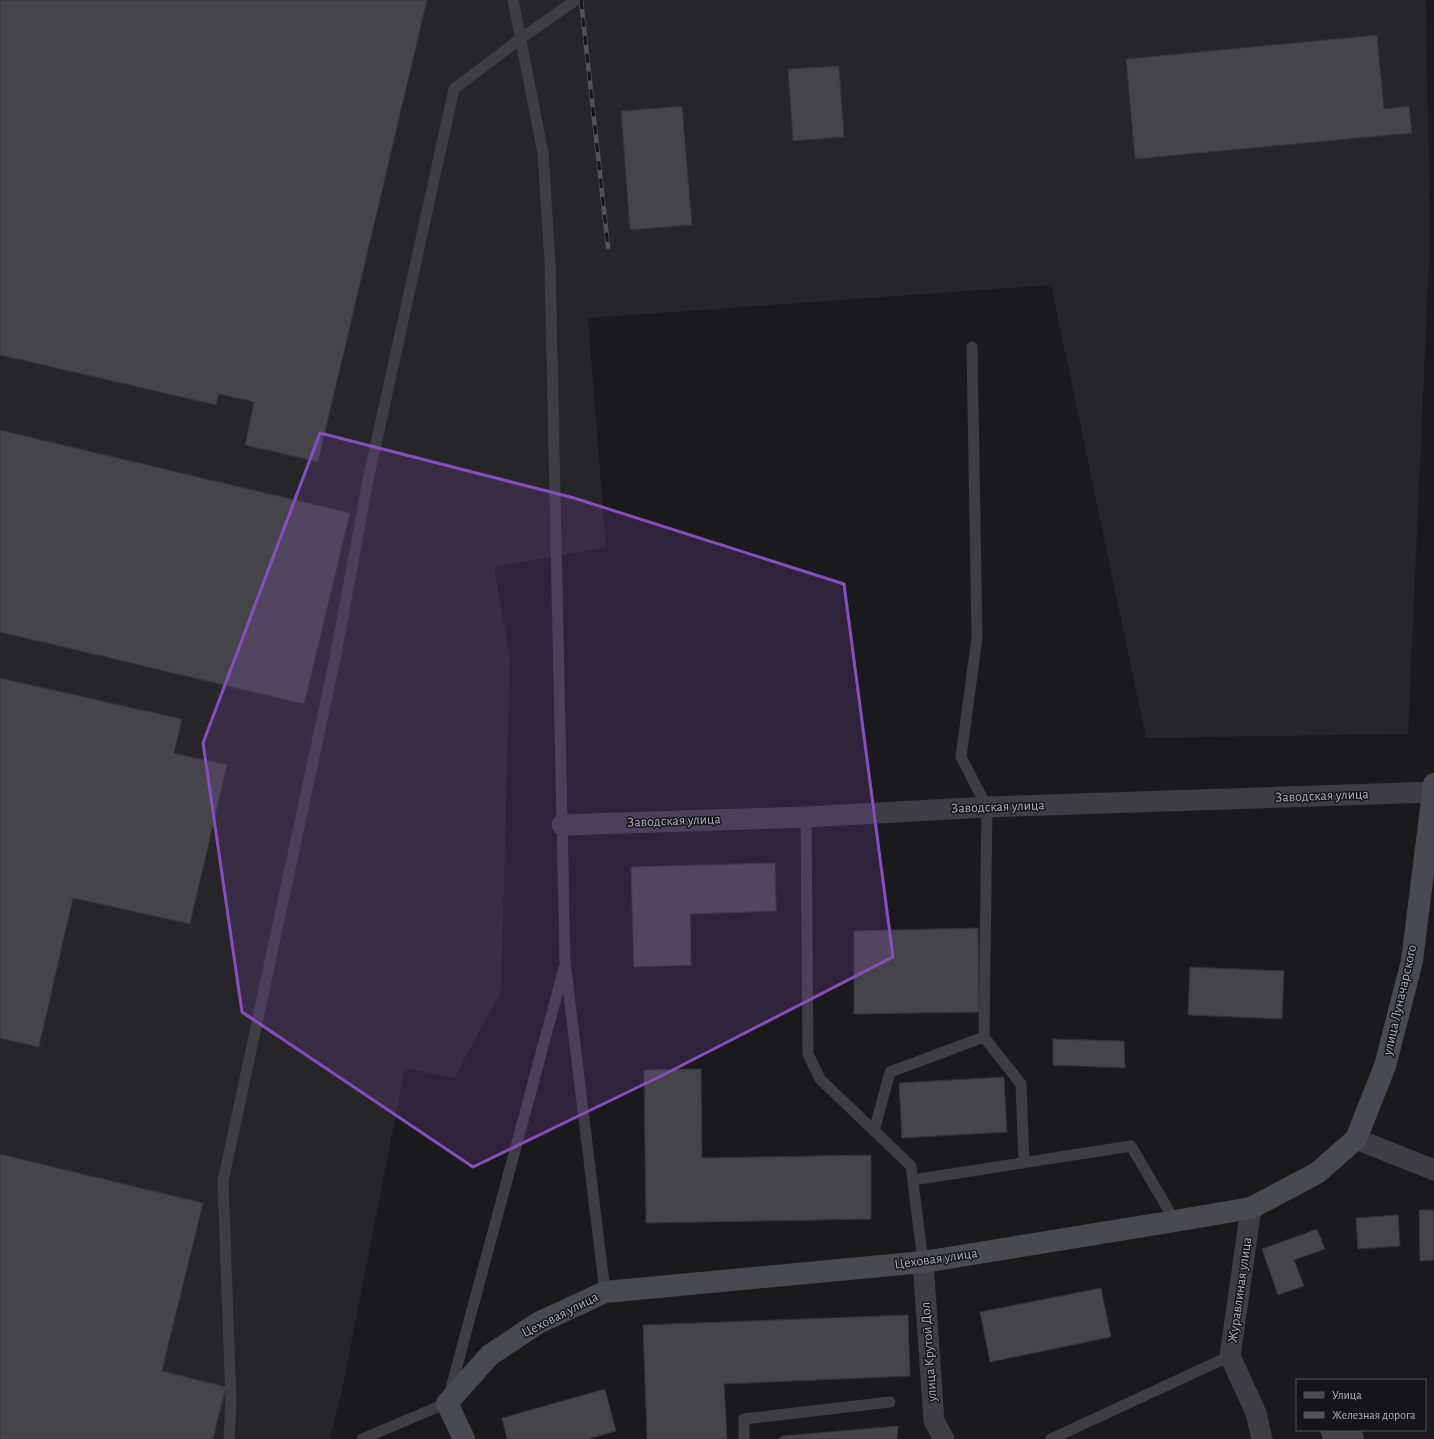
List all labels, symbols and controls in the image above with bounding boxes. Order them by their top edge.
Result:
street label: Заводская улица [1275,787,1370,805]
street label: Заводская улица [951,798,1046,816]
street label: Заводская улица [627,812,722,830]
street label: улица Луначарского [1380,943,1420,1058]
street label: Журавлиная улица [1226,1236,1254,1344]
street label: Цеховая улица [894,1246,979,1272]
street label: Цеховая улица [520,1289,601,1340]
street label: улица Крутой Дол [919,1302,940,1403]
legend [1296,1379,1426,1431]
text: Улица [1332,1389,1362,1401]
text: Железная дорога [1332,1409,1416,1421]

